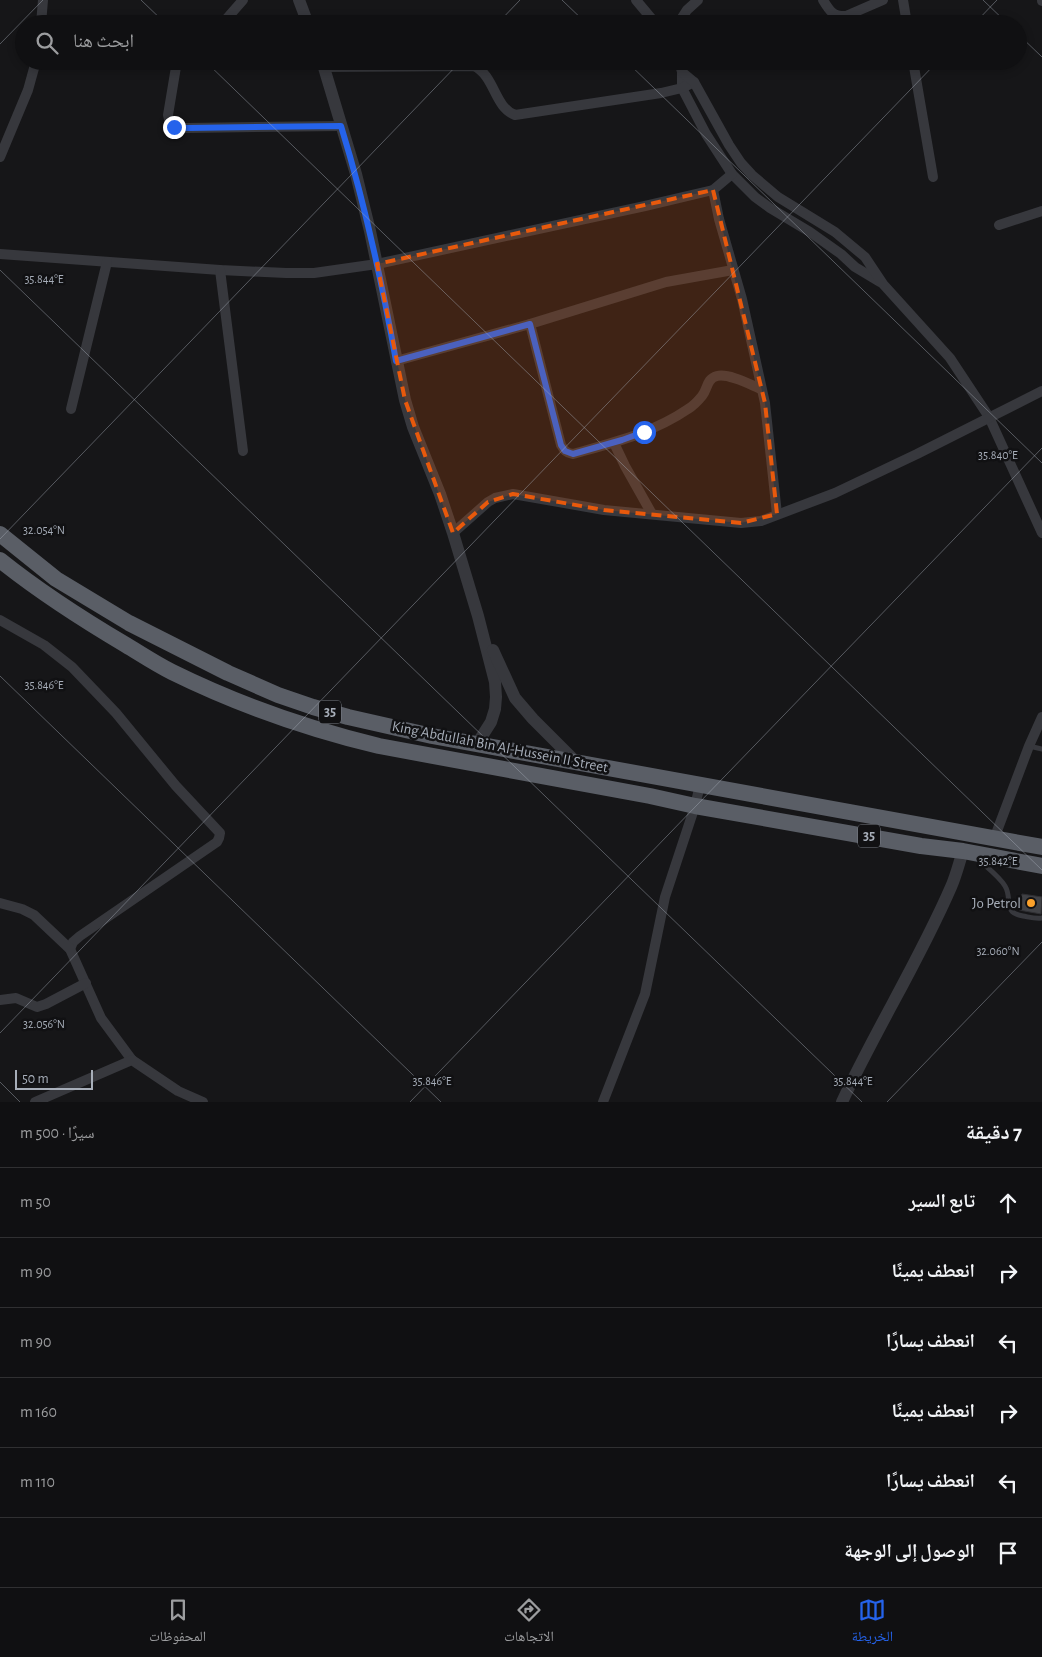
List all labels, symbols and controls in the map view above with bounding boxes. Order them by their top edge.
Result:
search box [15,15,1027,70]
icon: search [33,29,61,57]
text: ابحث هنا [73,32,134,51]
route end [163,116,186,139]
text: 35.844°E [24,273,64,285]
route start [633,421,656,444]
text: 35.840°E [978,449,1018,461]
text: 32.054°N [23,524,65,536]
text: 35.846°E [24,679,64,691]
road number: 35 [319,700,341,724]
street label: King Abdullah Bin Al-Hussein II Street [391,719,609,775]
road number: 35 [858,824,880,848]
text: 35.842°E [979,855,1018,867]
place label: Jo Petrol [972,896,1021,911]
marker: Jo Petrol [1025,897,1037,909]
text: 32.060°N [976,945,1020,957]
text: 32.056°N [23,1018,65,1030]
scale bar [15,1067,92,1090]
text: 50 m [22,1072,49,1086]
text: 35.846°E [412,1075,452,1087]
text: 35.844°E [833,1075,873,1087]
text: 7 دقيقة [966,1122,1022,1143]
text: سيرًا · 500 m [20,1125,95,1141]
icon: ahead [994,1189,1022,1217]
text: تابع السير [909,1192,975,1211]
text: 50 m [20,1194,51,1210]
icon: right [994,1259,1022,1287]
text: انعطف يمينًا [892,1262,975,1281]
text: 90 m [20,1264,51,1280]
icon: left [994,1329,1022,1357]
text: انعطف يسارًا [886,1332,975,1351]
text: 90 m [20,1334,51,1350]
icon: right [994,1399,1022,1427]
text: انعطف يمينًا [892,1402,975,1421]
text: 160 m [20,1404,57,1420]
icon: left [994,1469,1022,1497]
text: انعطف يسارًا [886,1472,975,1491]
text: 110 m [20,1474,55,1490]
icon: arrive [994,1539,1022,1567]
text: الوصول إلى الوجهة [844,1542,975,1561]
tab: المحفوظات [149,1596,206,1650]
tab: الاتجاهات [504,1596,554,1650]
tab: الخريطة [852,1596,893,1650]

